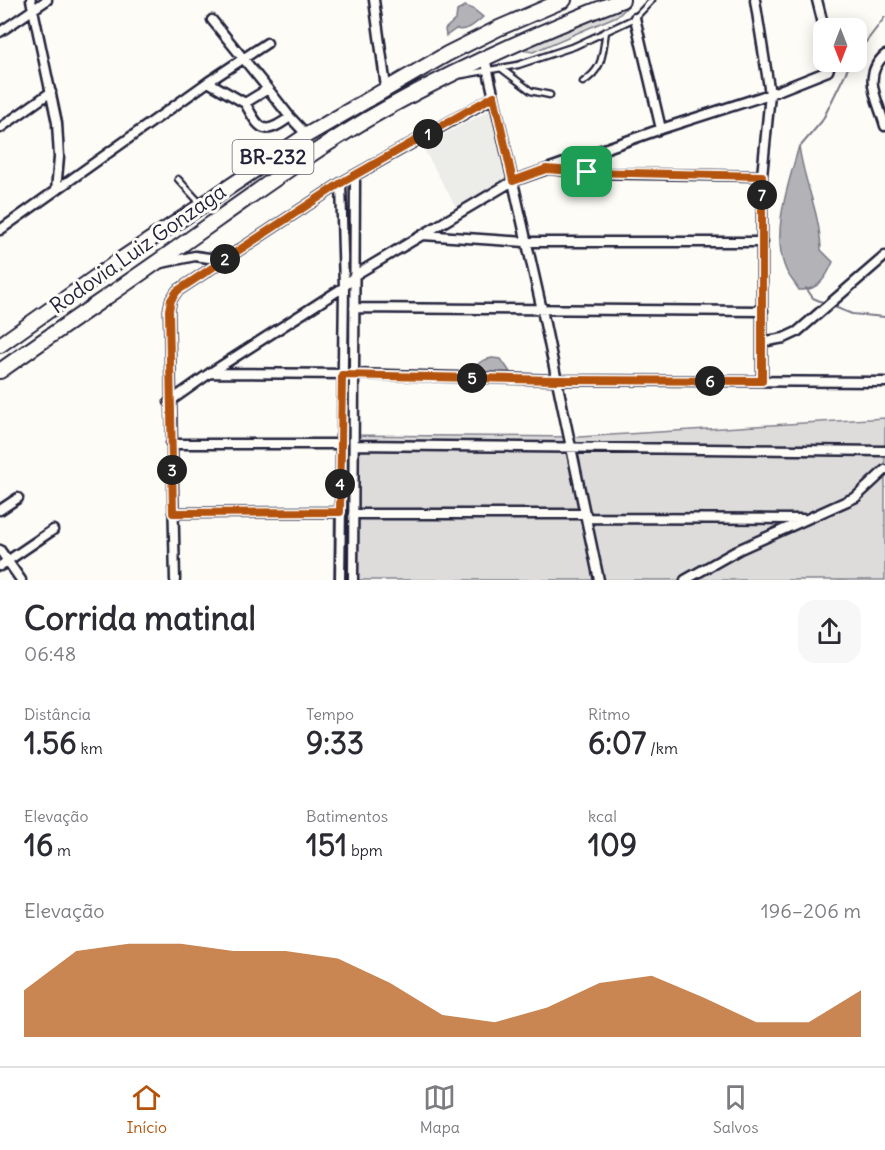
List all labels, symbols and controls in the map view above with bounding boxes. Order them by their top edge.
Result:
north arrow [813,18,867,72]
map controls [813,18,867,72]
pin: 1 [413,119,443,149]
text: 1 [425,124,431,144]
road number: BR-232 [232,140,314,174]
pin [561,146,612,197]
icon: arrive [570,155,603,188]
street label: Rodovia Luiz Gonzaga [44,178,231,320]
pin: 7 [747,180,777,210]
text: 7 [758,185,766,205]
pin: 2 [210,244,240,274]
text: 2 [221,249,229,269]
pin: 5 [457,363,487,393]
pin: 6 [695,366,725,396]
text: 5 [467,368,477,388]
text: 6 [705,371,715,391]
pin: 3 [157,455,187,485]
text: 3 [167,460,177,480]
pin: 4 [325,469,355,499]
text: 4 [335,474,345,494]
text: Corrida matinal [24,597,256,639]
button: share [798,600,861,663]
text: 06:48 [24,641,76,666]
text: Distância [24,704,91,724]
text: Tempo [306,704,354,724]
text: Ritmo [588,704,630,724]
text: 1.56 [24,724,77,762]
text: 9:33 [306,724,364,762]
text: 6:07 [588,724,646,762]
text: km [77,738,103,758]
text: /km [646,738,678,758]
text: Elevação [24,806,88,826]
text: Batimentos [306,806,388,826]
text: kcal [588,806,617,826]
text: 16 [24,826,53,864]
text: 151 [306,826,347,864]
text: 109 [588,826,637,864]
text: m [53,840,71,860]
text: bpm [347,840,383,860]
text: Elevação [24,898,105,923]
text: 196–206 m [761,898,861,923]
tab: Início [126,1081,167,1137]
tab: Mapa [420,1081,460,1137]
tab: Salvos [713,1081,759,1137]

